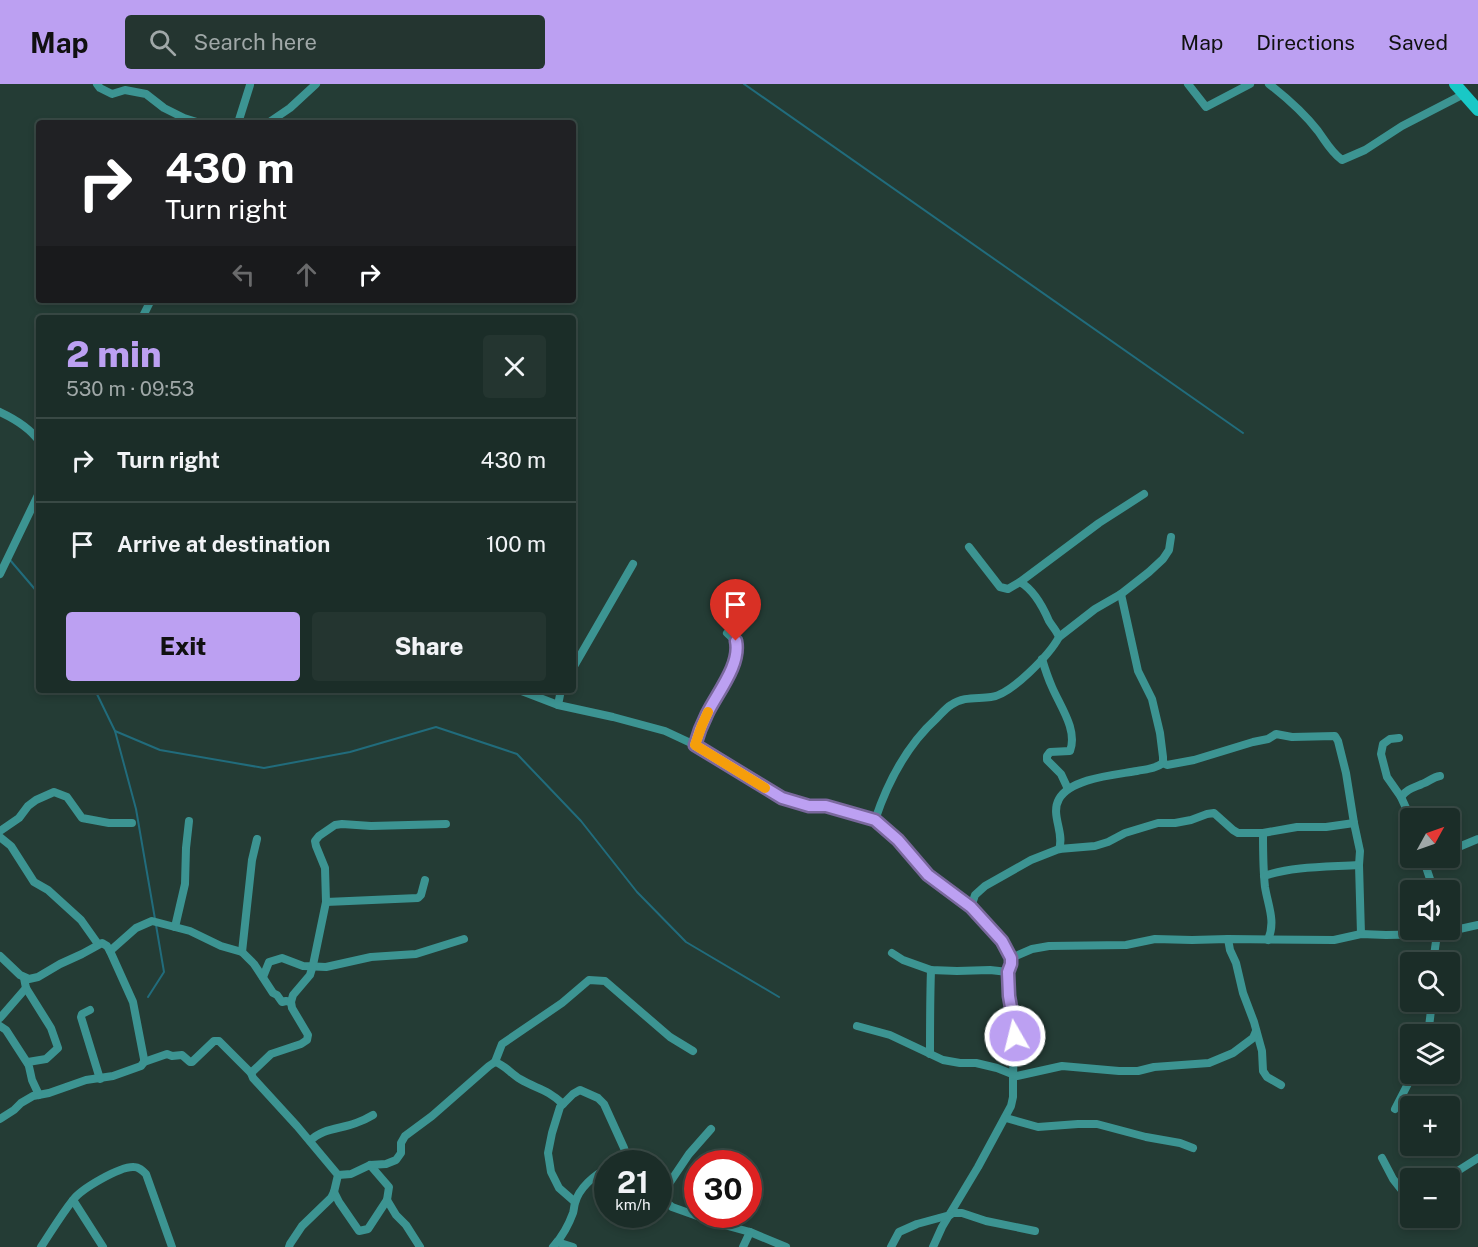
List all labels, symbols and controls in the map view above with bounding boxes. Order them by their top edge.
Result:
search box [125,15,545,69]
text: Map [30,26,89,59]
icon: search [146,26,179,59]
text: Search here [194,29,317,55]
text: Map [1181,30,1223,55]
text: Directions [1256,30,1355,55]
text: Saved [1388,30,1448,55]
text: 430 m [165,143,295,192]
icon: right [66,144,144,222]
text: Turn right [165,193,288,225]
icon: left [227,258,260,291]
icon: ahead [290,258,323,291]
icon: right [353,258,386,291]
text: 2 min [66,333,162,375]
button: close [483,335,546,398]
text: 530 m · 09:53 [66,377,194,401]
icon: right [66,444,99,477]
text: Turn right [117,447,220,473]
text: 430 m [481,447,546,473]
icon: arrive [66,528,99,561]
text: Arrive at destination [117,531,330,557]
text: 100 m [486,531,546,557]
pin [710,579,761,641]
icon: arrive [719,588,752,621]
button: Exit [66,612,300,681]
button: Share [312,612,546,681]
north arrow [1400,808,1460,868]
map controls [1400,808,1460,1228]
button: sound [1400,880,1460,940]
button: search [1400,952,1460,1012]
position arrow [983,1004,1047,1068]
button: layers [1400,1024,1460,1084]
button: + [1400,1096,1460,1156]
speed limit sign: 30 [684,1150,762,1228]
text: 21 [617,1164,649,1200]
button: − [1400,1168,1460,1228]
text: km/h [615,1196,651,1213]

